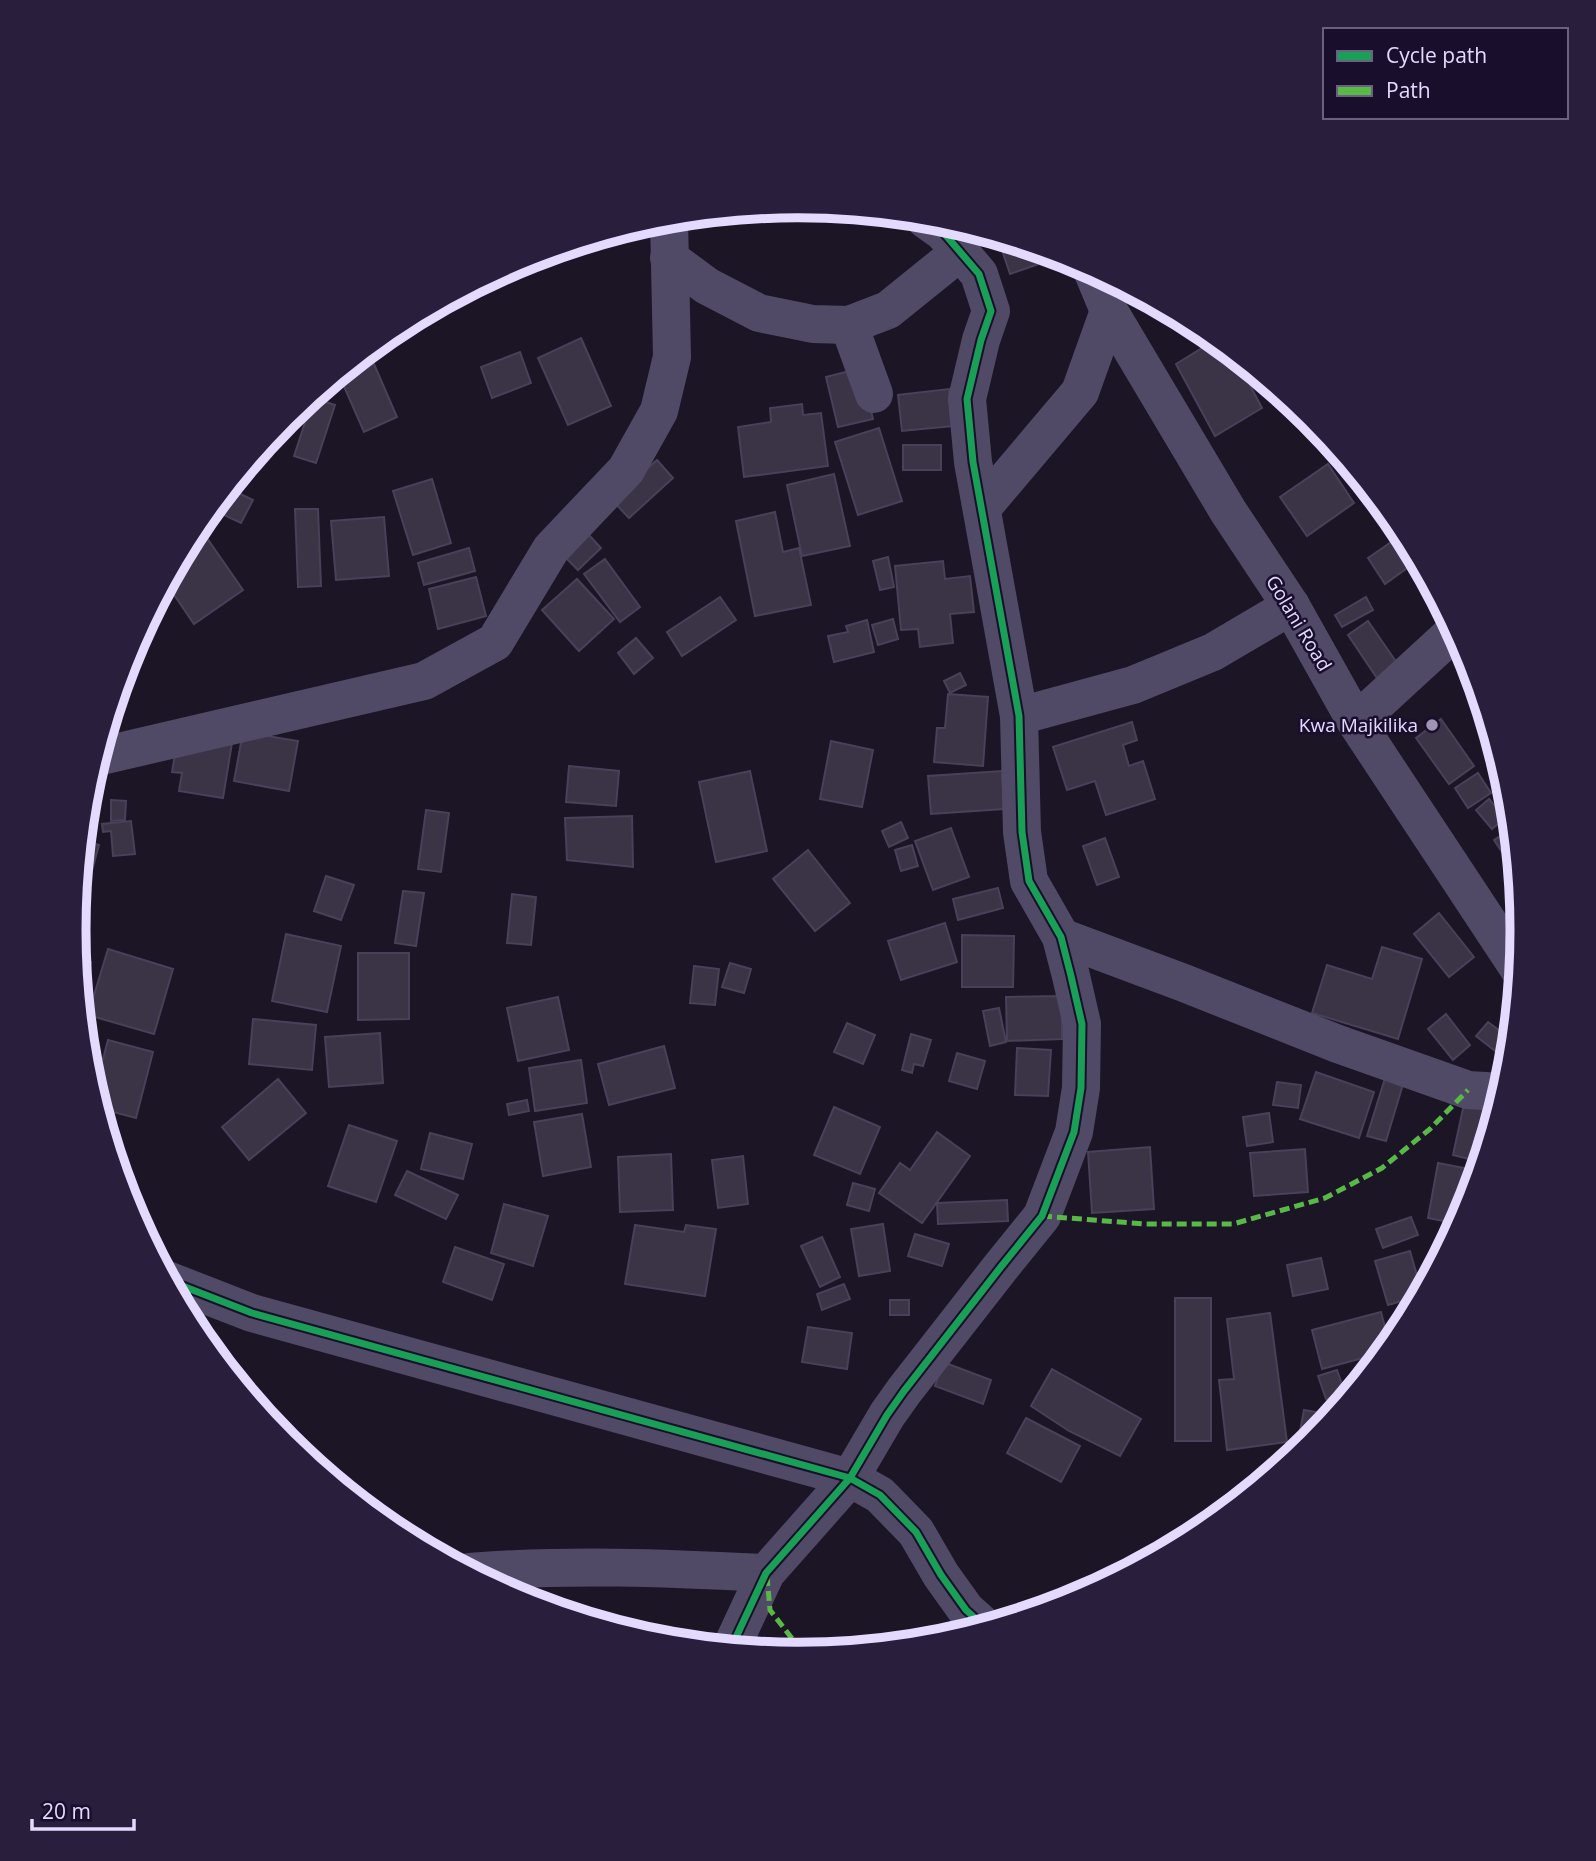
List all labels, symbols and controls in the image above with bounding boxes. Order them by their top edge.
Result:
legend [1323,28,1568,119]
text: Cycle path [1386,41,1487,69]
text: Path [1386,76,1431,104]
street label: Golani Road [1260,570,1338,676]
place label: Kwa Majkilika [1299,712,1418,738]
marker: Kwa Majkilika [1424,717,1440,733]
scale bar [32,1787,133,1831]
text: 20 m [42,1797,91,1825]

